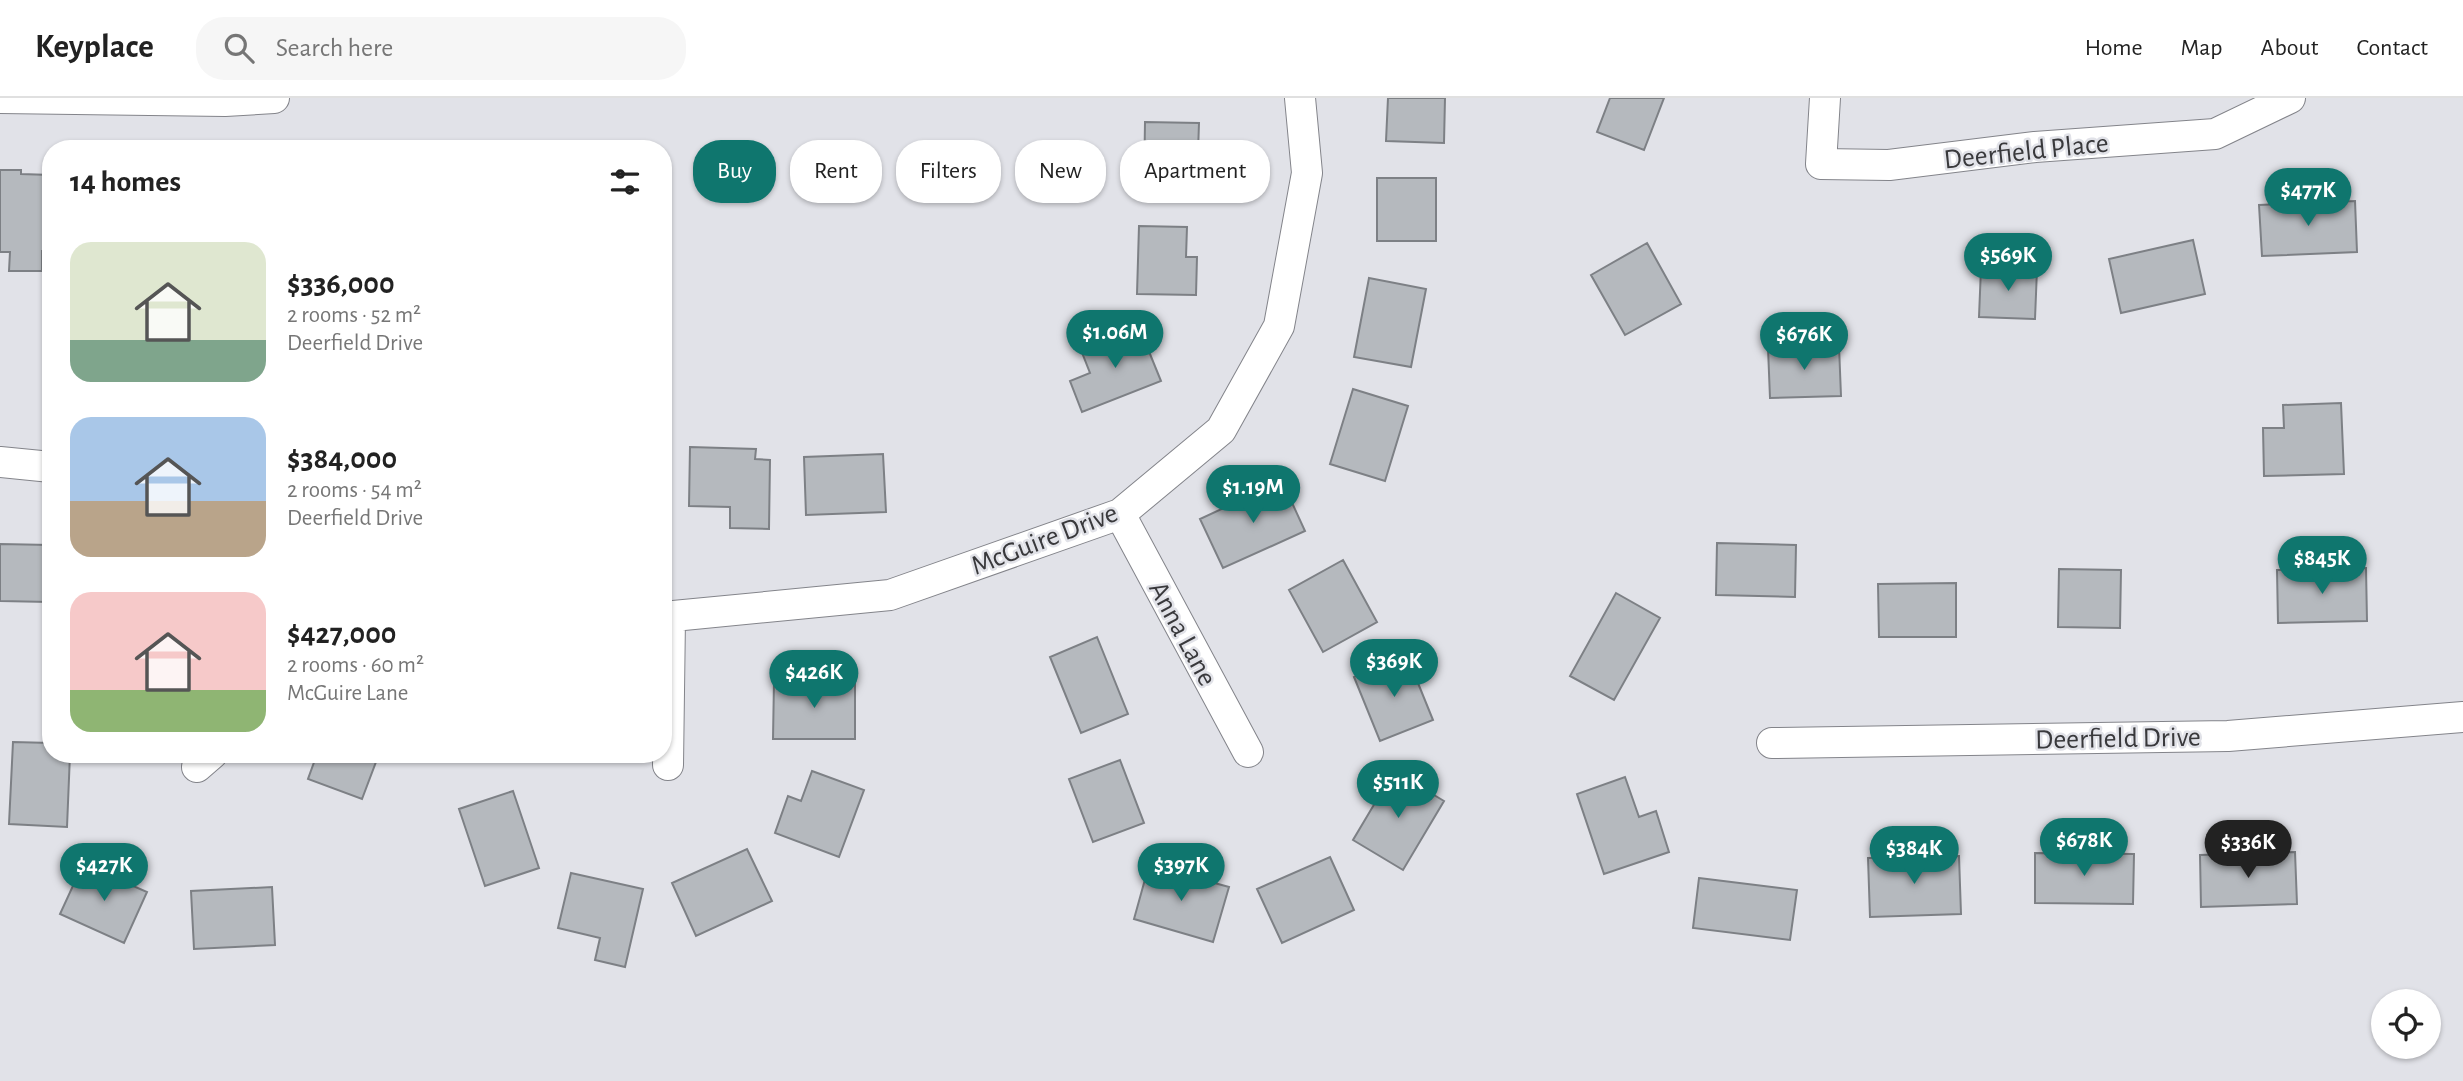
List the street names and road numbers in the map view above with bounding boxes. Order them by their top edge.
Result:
street label: Deerfield Place [1942,129,2110,175]
street label: McGuire Drive [968,499,1122,581]
street label: Anna Lane [1143,577,1221,691]
street label: Deerfield Drive [2035,724,2201,754]

